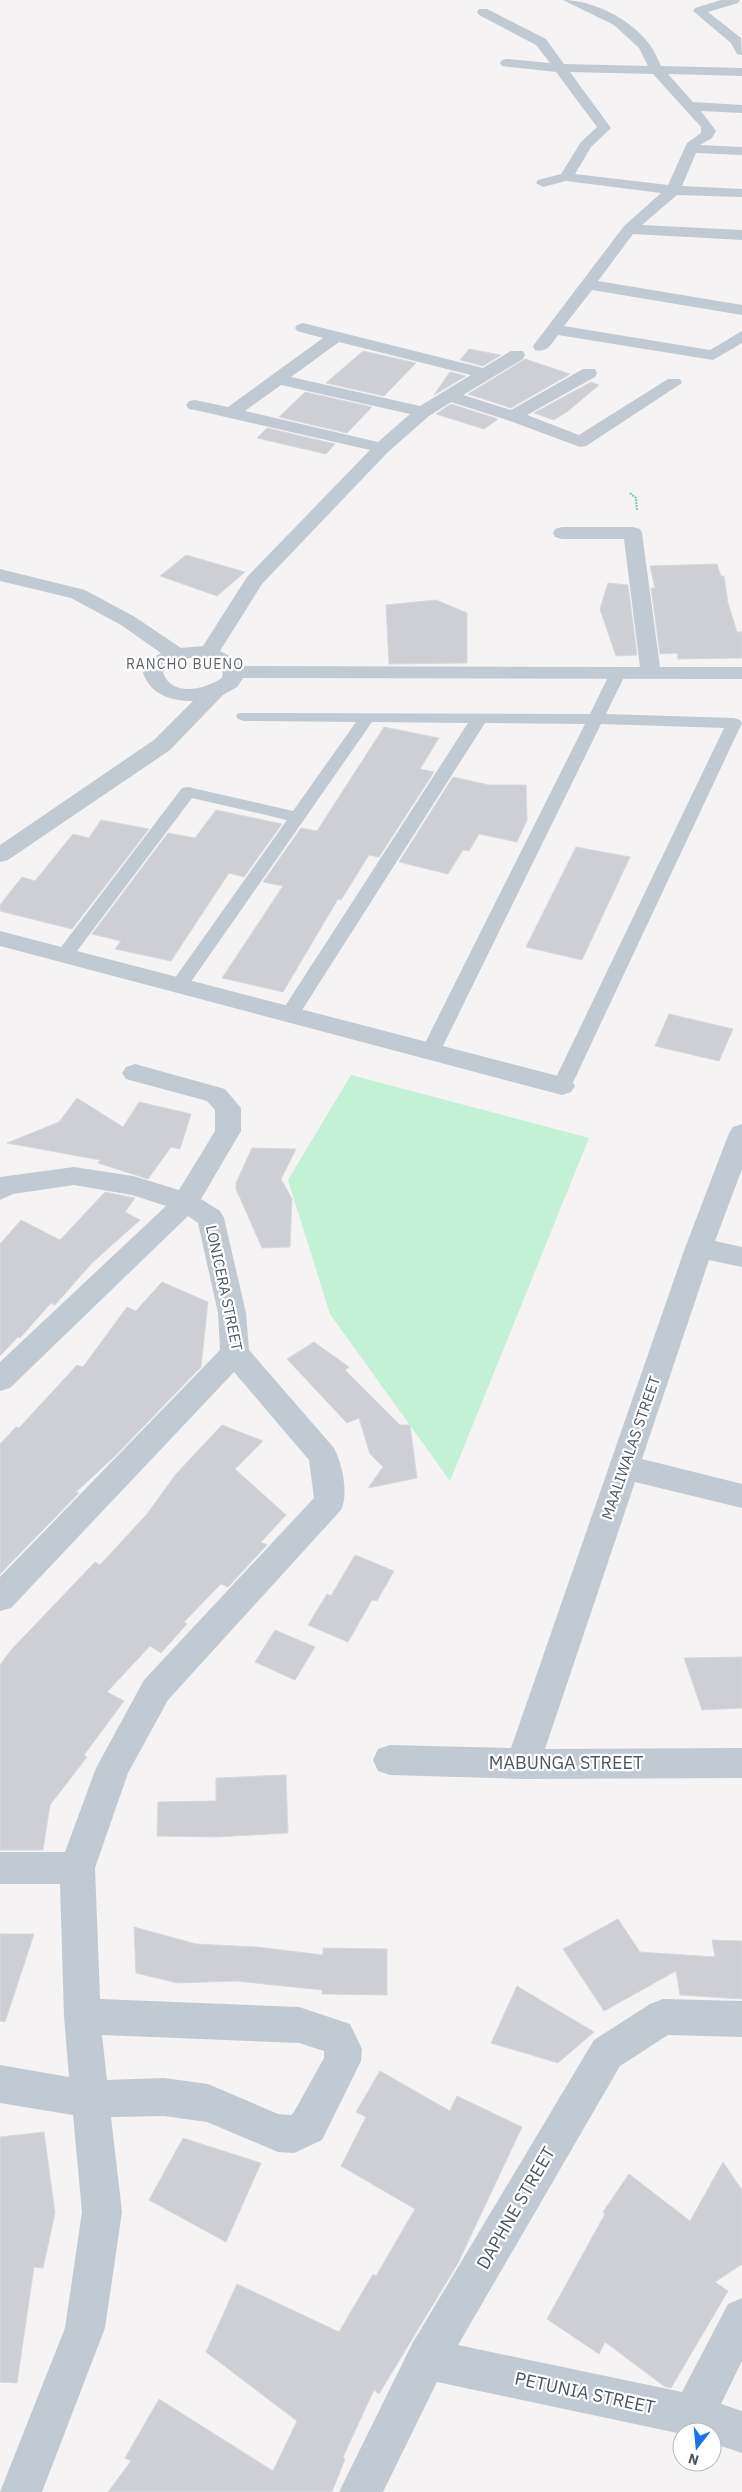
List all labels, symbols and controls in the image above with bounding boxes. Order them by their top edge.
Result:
district label: RANCHO BUENO [126,655,244,673]
street label: LONICERA STREET [202,1223,247,1353]
street label: MAALIWALAS STREET [597,1373,664,1522]
street label: MABUNGA STREET [489,1751,643,1774]
street label: DAPHNE STREET [471,2142,560,2273]
street label: PETUNIA STREET [513,2366,657,2419]
north arrow [672,2422,722,2472]
text: N [686,2449,701,2470]

